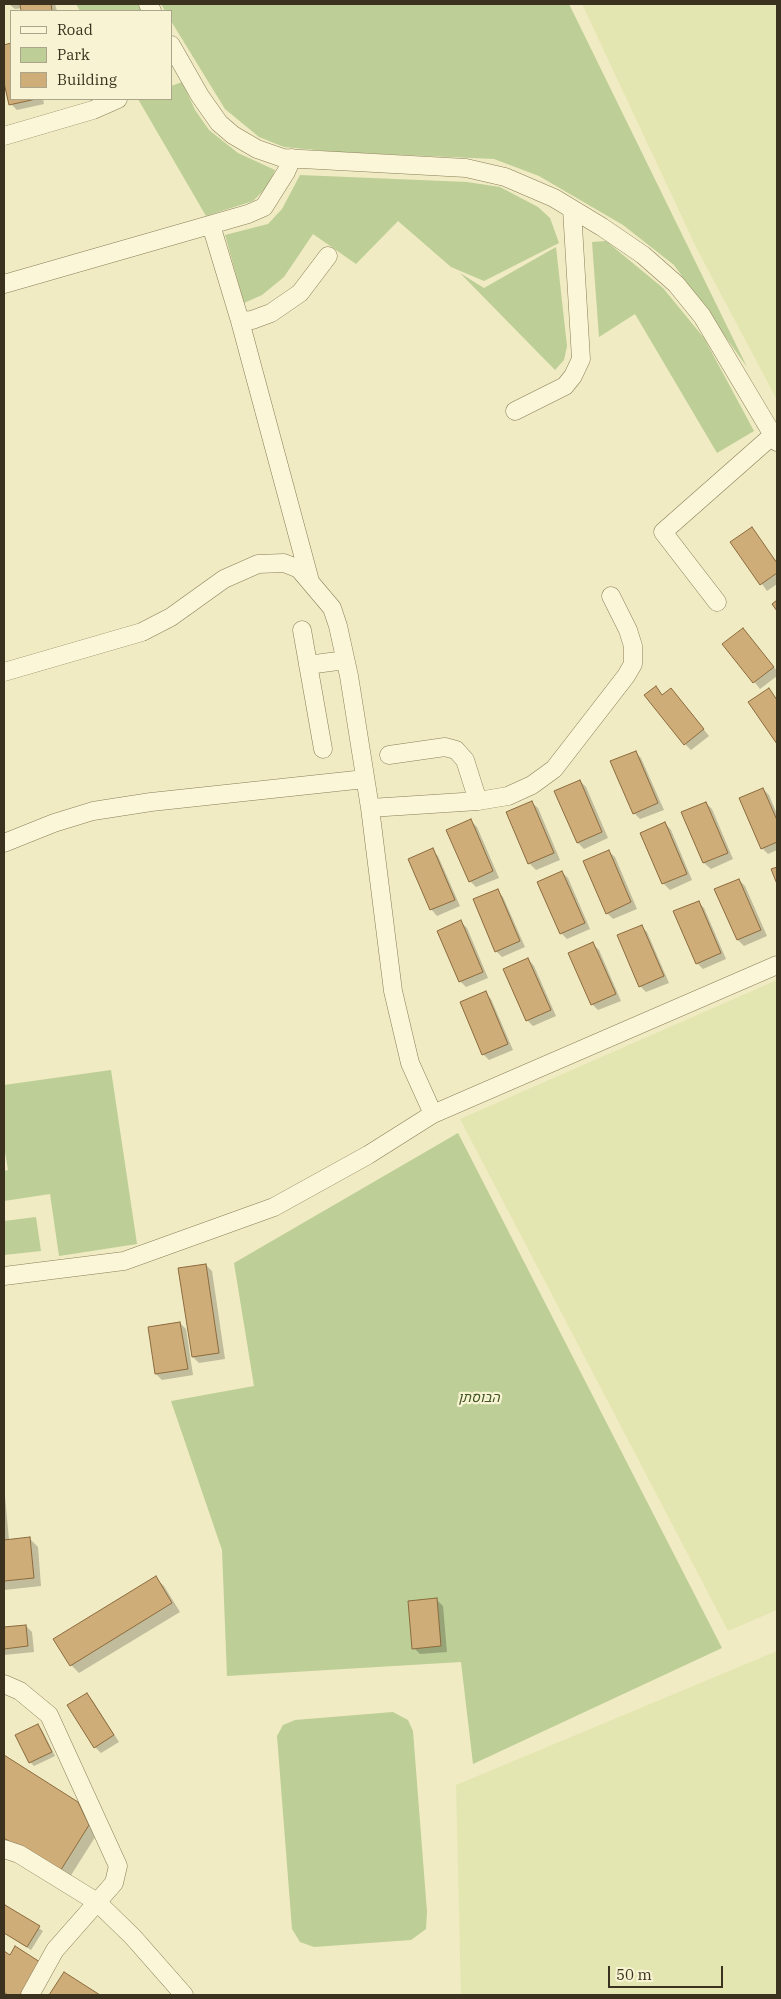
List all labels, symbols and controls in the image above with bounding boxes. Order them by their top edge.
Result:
legend [10,10,172,100]
text: Road [57,20,93,39]
text: Park [57,45,90,64]
text: Building [57,70,117,89]
park label: הבוסתן [458,1390,500,1406]
scale bar [611,1956,726,1988]
text: 50 m [616,1965,652,1984]

